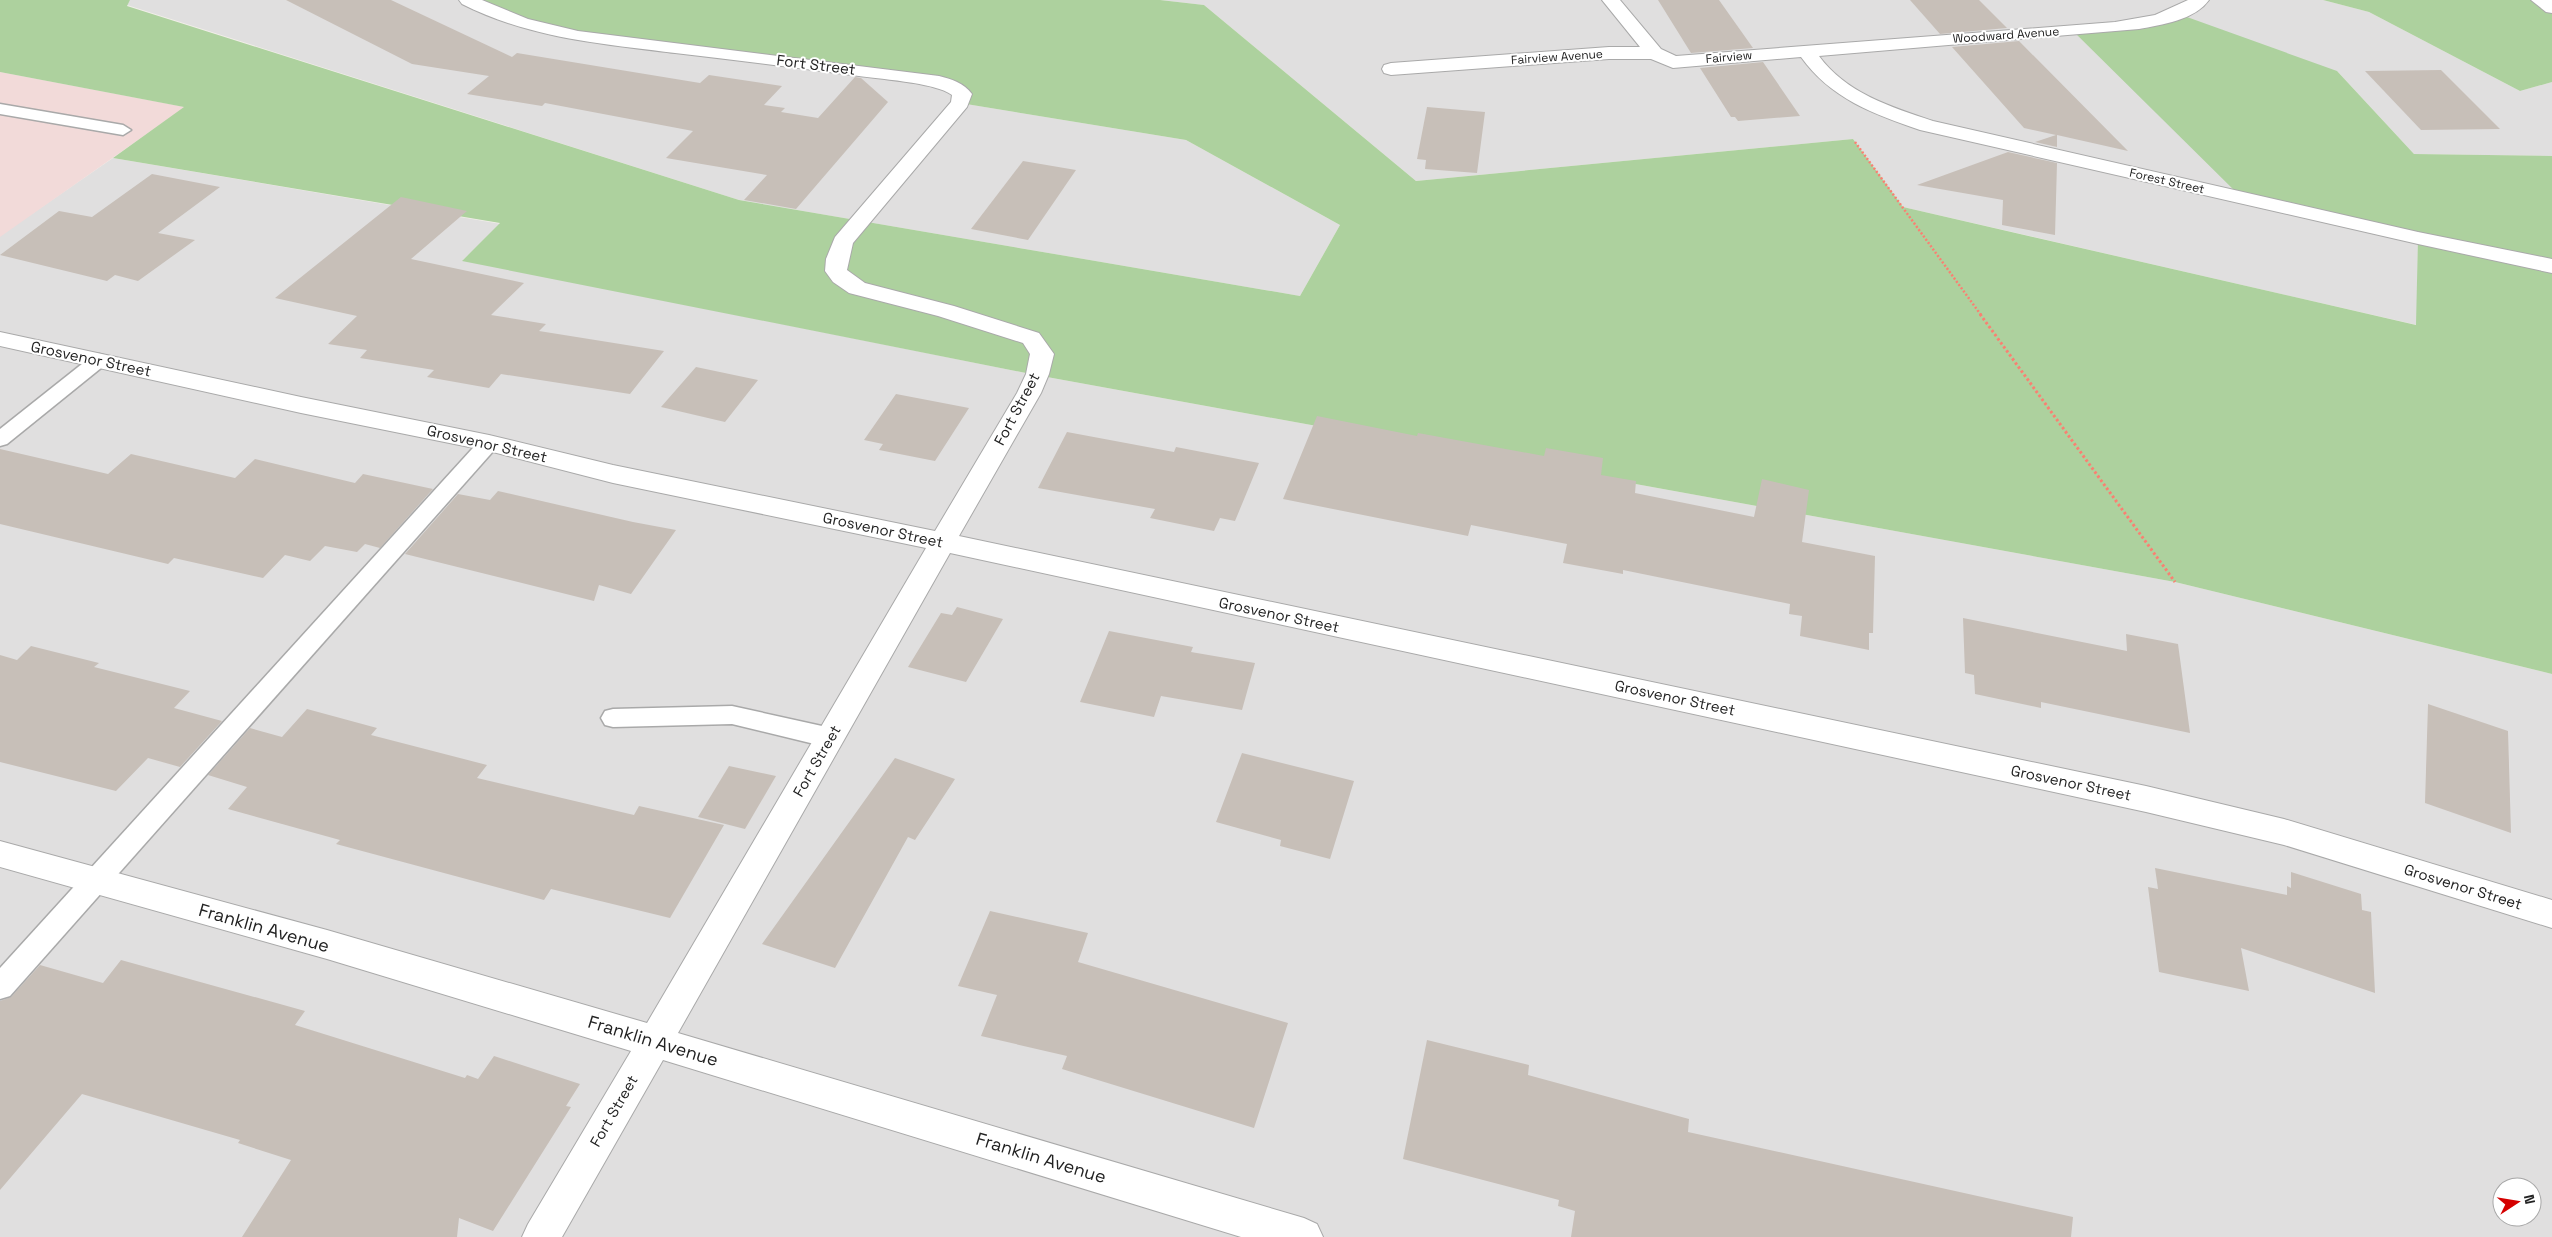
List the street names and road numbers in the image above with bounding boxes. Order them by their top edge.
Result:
street label: Woodward Avenue [1952,23,2060,47]
street label: Fairview Avenue [1511,46,1603,68]
street label: Fairview [1705,47,1753,67]
street label: Fort Street [775,50,857,79]
street label: Forest Street [2128,165,2206,197]
street label: Grosvenor Street [29,336,153,381]
street label: Fort Street [990,369,1044,448]
street label: Grosvenor Street [425,420,549,467]
street label: Grosvenor Street [821,507,945,552]
street label: Grosvenor Street [1217,592,1341,637]
street label: Grosvenor Street [1613,675,1737,720]
street label: Fort Street [788,721,845,800]
street label: Grosvenor Street [2009,760,2133,805]
street label: Grosvenor Street [2402,860,2525,914]
street label: Franklin Avenue [196,898,332,957]
street label: Franklin Avenue [585,1010,721,1071]
street label: Fort Street [585,1071,642,1150]
street label: Franklin Avenue [973,1127,1109,1188]

